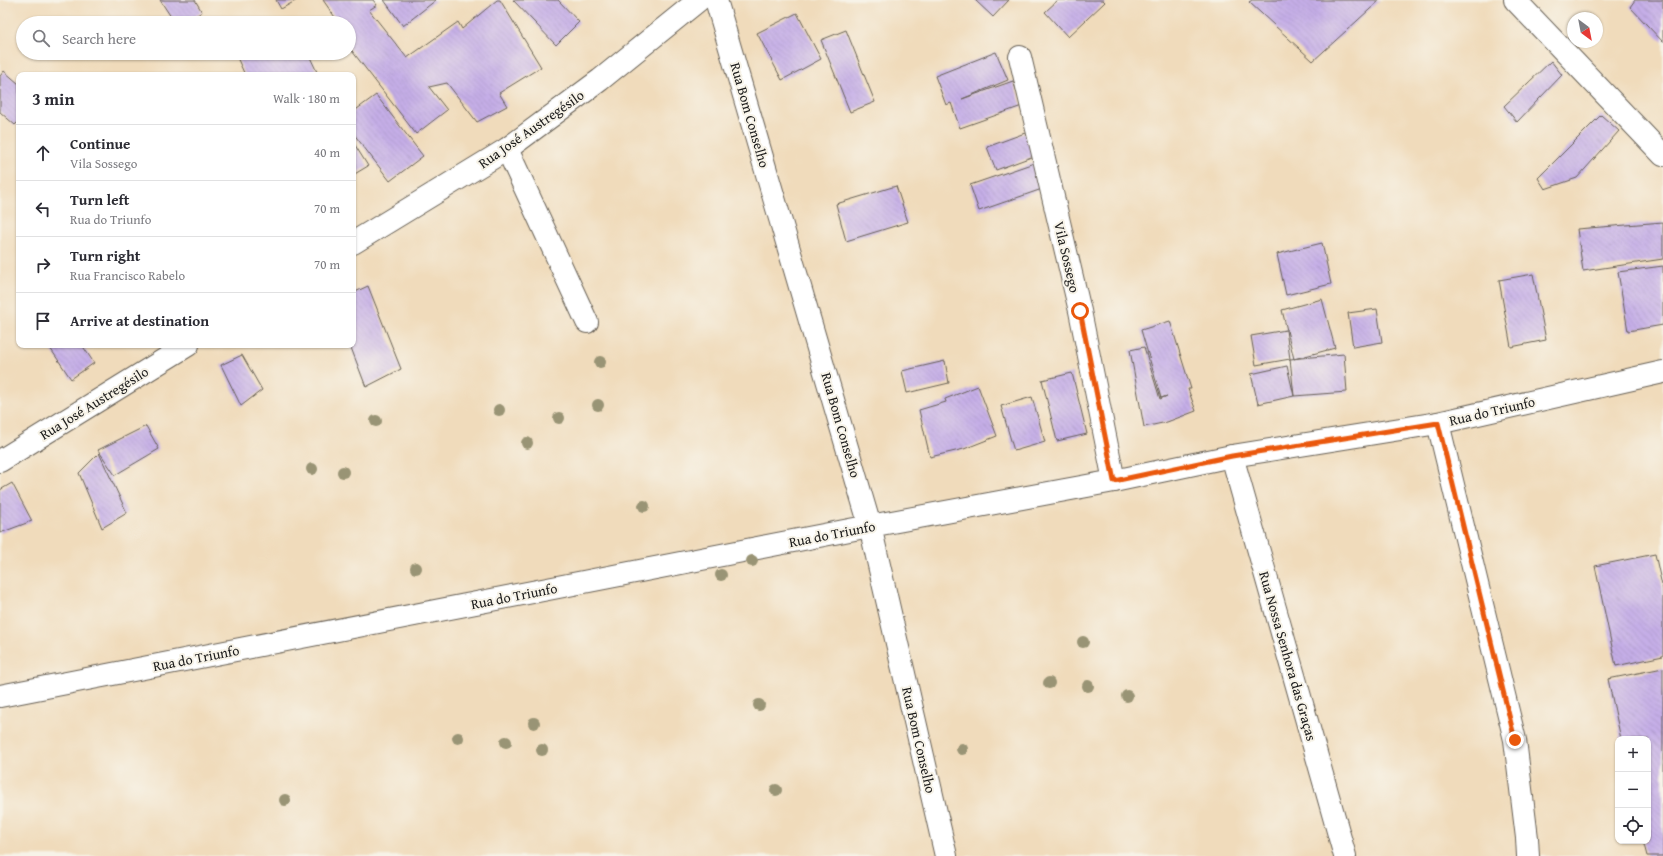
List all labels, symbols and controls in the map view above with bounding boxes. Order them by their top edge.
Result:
north arrow [1567,12,1603,48]
search box [16,16,356,60]
icon: search [30,27,52,49]
text: Search here [62,28,136,49]
street label: Rua Bom Conselho [725,60,775,170]
street label: Rua José Austregésilo [474,85,588,173]
text: 3 min [32,86,74,111]
text: Walk · 180 m [273,89,340,108]
text: Continue [70,133,131,154]
icon: ahead [32,142,54,164]
text: 40 m [314,143,340,162]
text: Vila Sossego [70,154,137,173]
text: Turn left [70,189,129,210]
icon: left [32,198,54,220]
text: 70 m [314,199,340,218]
text: Rua do Triunfo [70,210,151,229]
street label: Vila Sossego [1049,219,1085,295]
text: Turn right [70,245,141,266]
icon: right [32,254,54,276]
text: 70 m [314,255,340,274]
text: Rua Francisco Rabelo [70,266,185,285]
route start [1071,302,1089,320]
icon: arrive [32,310,54,332]
text: Arrive at destination [70,310,209,331]
street label: Rua José Austregésilo [36,361,152,445]
street label: Rua Bom Conselho [816,370,866,480]
street label: Rua do Triunfo [1447,391,1537,431]
street label: Rua do Triunfo [787,516,877,552]
street label: Rua Nossa Senhora das Graças [1254,569,1322,743]
street label: Rua do Triunfo [469,578,559,614]
street label: Rua do Triunfo [151,640,241,676]
street label: Rua Bom Conselho [897,685,941,795]
route end [1506,731,1524,749]
map controls [1615,736,1651,844]
button: + [1615,736,1651,772]
button: − [1615,772,1651,808]
button: locate [1615,808,1651,844]

